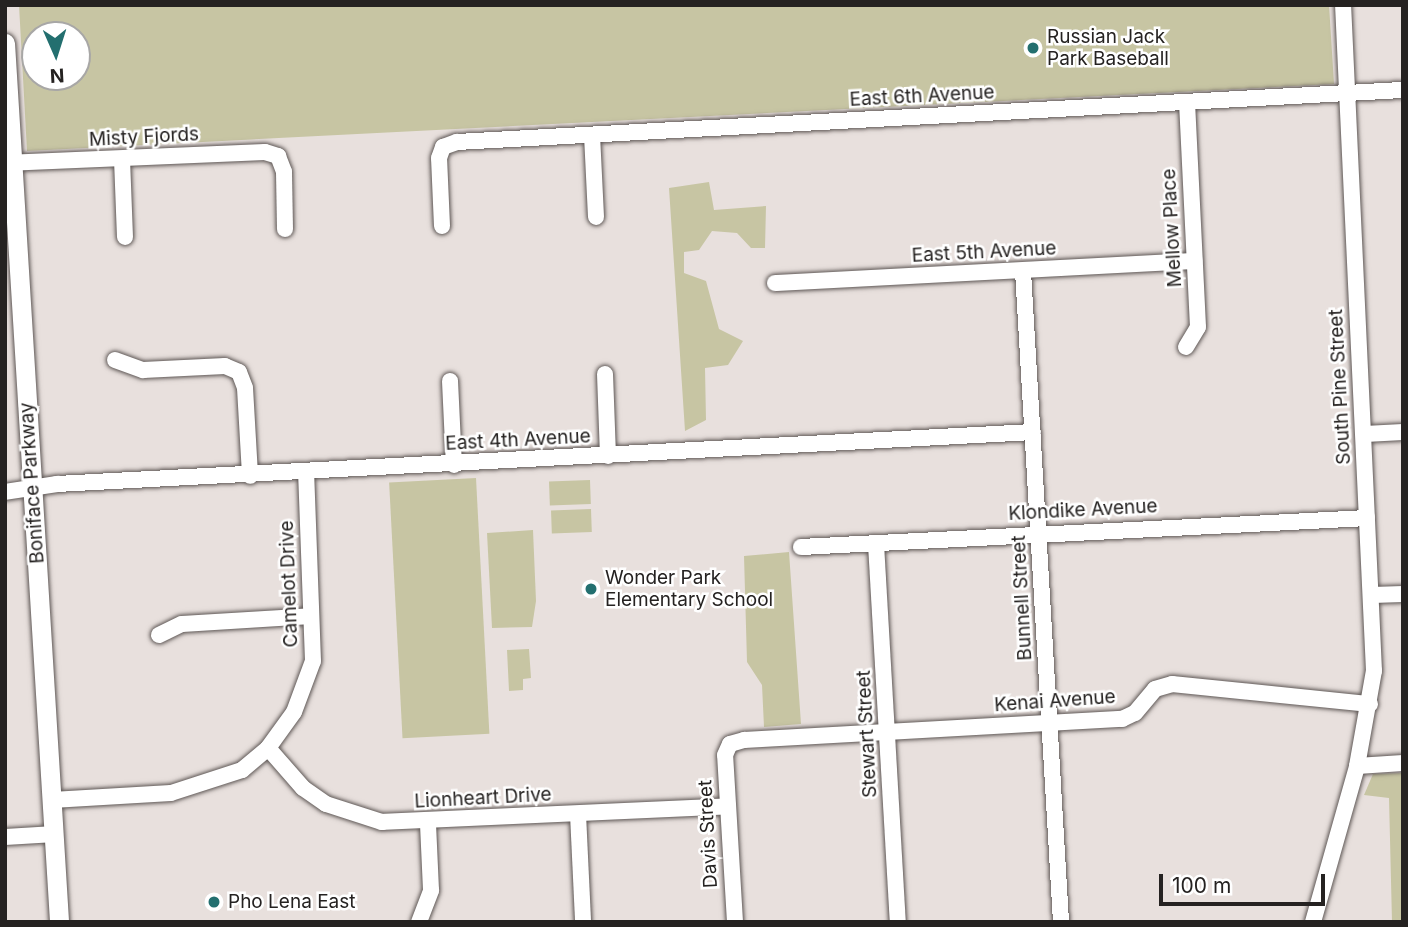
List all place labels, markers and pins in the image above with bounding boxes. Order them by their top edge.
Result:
place label: Russian Jack Park Baseball [1047,26,1169,70]
marker: Russian Jack Park Baseball [1025,40,1041,56]
place label: Wonder Park Elementary School [605,567,773,611]
marker: Wonder Park Elementary School [583,581,599,597]
place label: Pho Lena East [228,891,355,913]
marker: Pho Lena East [206,894,222,910]

